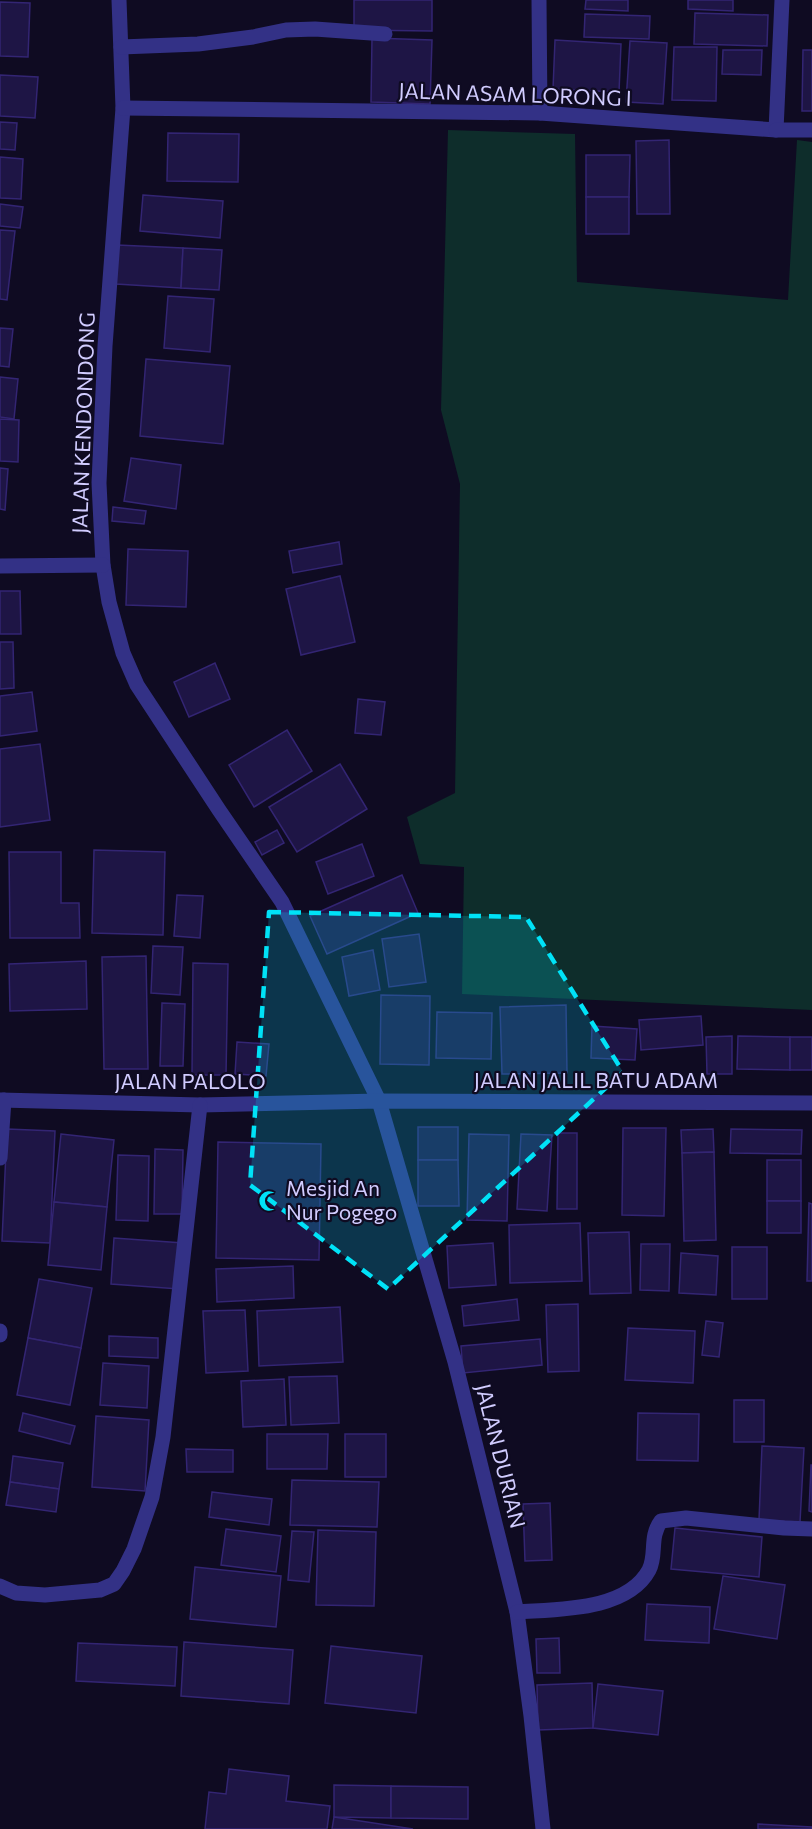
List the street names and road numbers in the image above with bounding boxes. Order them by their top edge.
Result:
street label: JALAN ASAM LORONG I [398,77,632,110]
street label: JALAN KENDONDONG [66,312,99,534]
street label: JALAN JALIL BATU ADAM [474,1067,718,1092]
street label: JALAN PALOLO [114,1068,266,1093]
street label: JALAN DURIAN [471,1381,531,1530]

